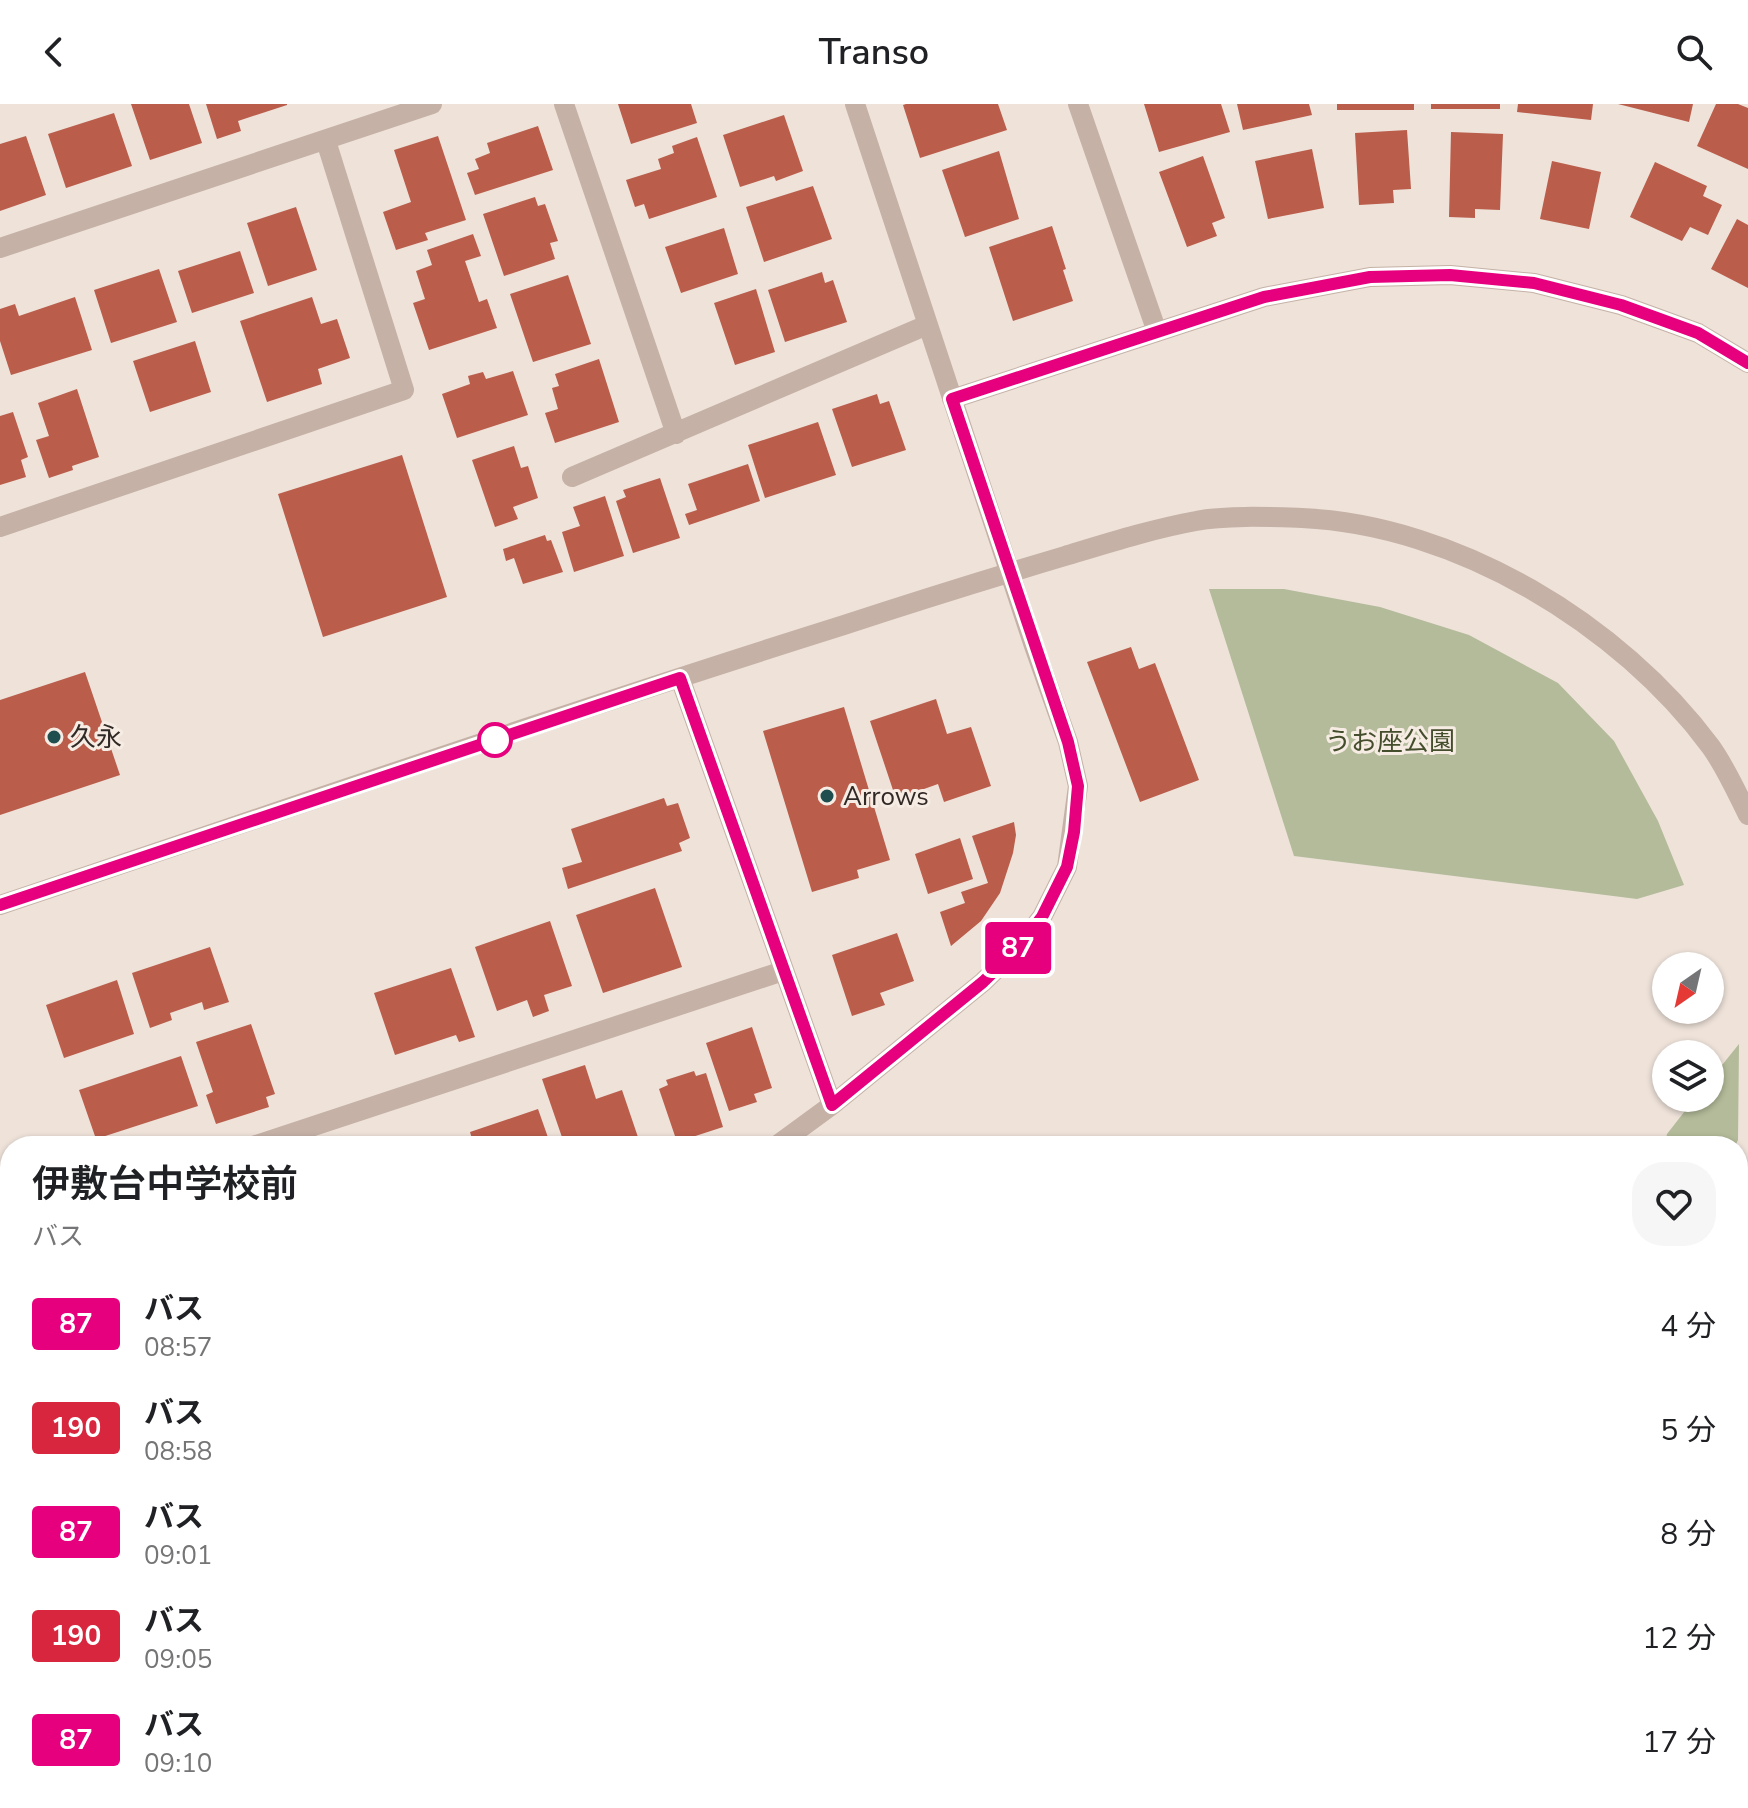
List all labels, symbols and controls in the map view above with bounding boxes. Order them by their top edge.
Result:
text: Transo [819,28,929,77]
icon: back [32,30,76,74]
icon: search [1672,30,1716,74]
place label: 久永 [70,720,122,755]
unlabelled marker [478,723,512,757]
park label: うお座公園 [1325,724,1455,759]
marker: 久永 [45,728,63,746]
place label: Arrows [843,779,929,814]
marker: Arrows [818,787,836,805]
line badge: 87 [982,922,1054,974]
text: 87 [1001,929,1035,967]
north arrow [1652,952,1724,1024]
map controls [1652,952,1724,1112]
button: layers [1652,1040,1724,1112]
text: 伊敷台中学校前 [32,1159,298,1210]
button: heart [1632,1162,1716,1246]
text: バス [32,1219,84,1254]
text: バス [144,1289,204,1330]
text: 87 [59,1305,93,1343]
text: 4 分 [1660,1306,1716,1347]
text: 08:57 [144,1330,212,1365]
text: バス [144,1393,204,1434]
text: 190 [51,1409,101,1447]
text: 5 分 [1660,1410,1716,1451]
text: 08:58 [144,1434,212,1469]
text: バス [144,1497,204,1538]
text: 87 [59,1513,93,1551]
text: 8 分 [1660,1514,1716,1555]
text: 09:01 [144,1538,212,1573]
text: バス [144,1601,204,1642]
text: 190 [51,1617,101,1655]
text: 12 分 [1642,1618,1716,1659]
text: 09:05 [144,1642,212,1677]
text: バス [144,1705,204,1746]
text: 87 [59,1721,93,1759]
text: 17 分 [1642,1722,1716,1763]
text: 09:10 [144,1746,212,1781]

